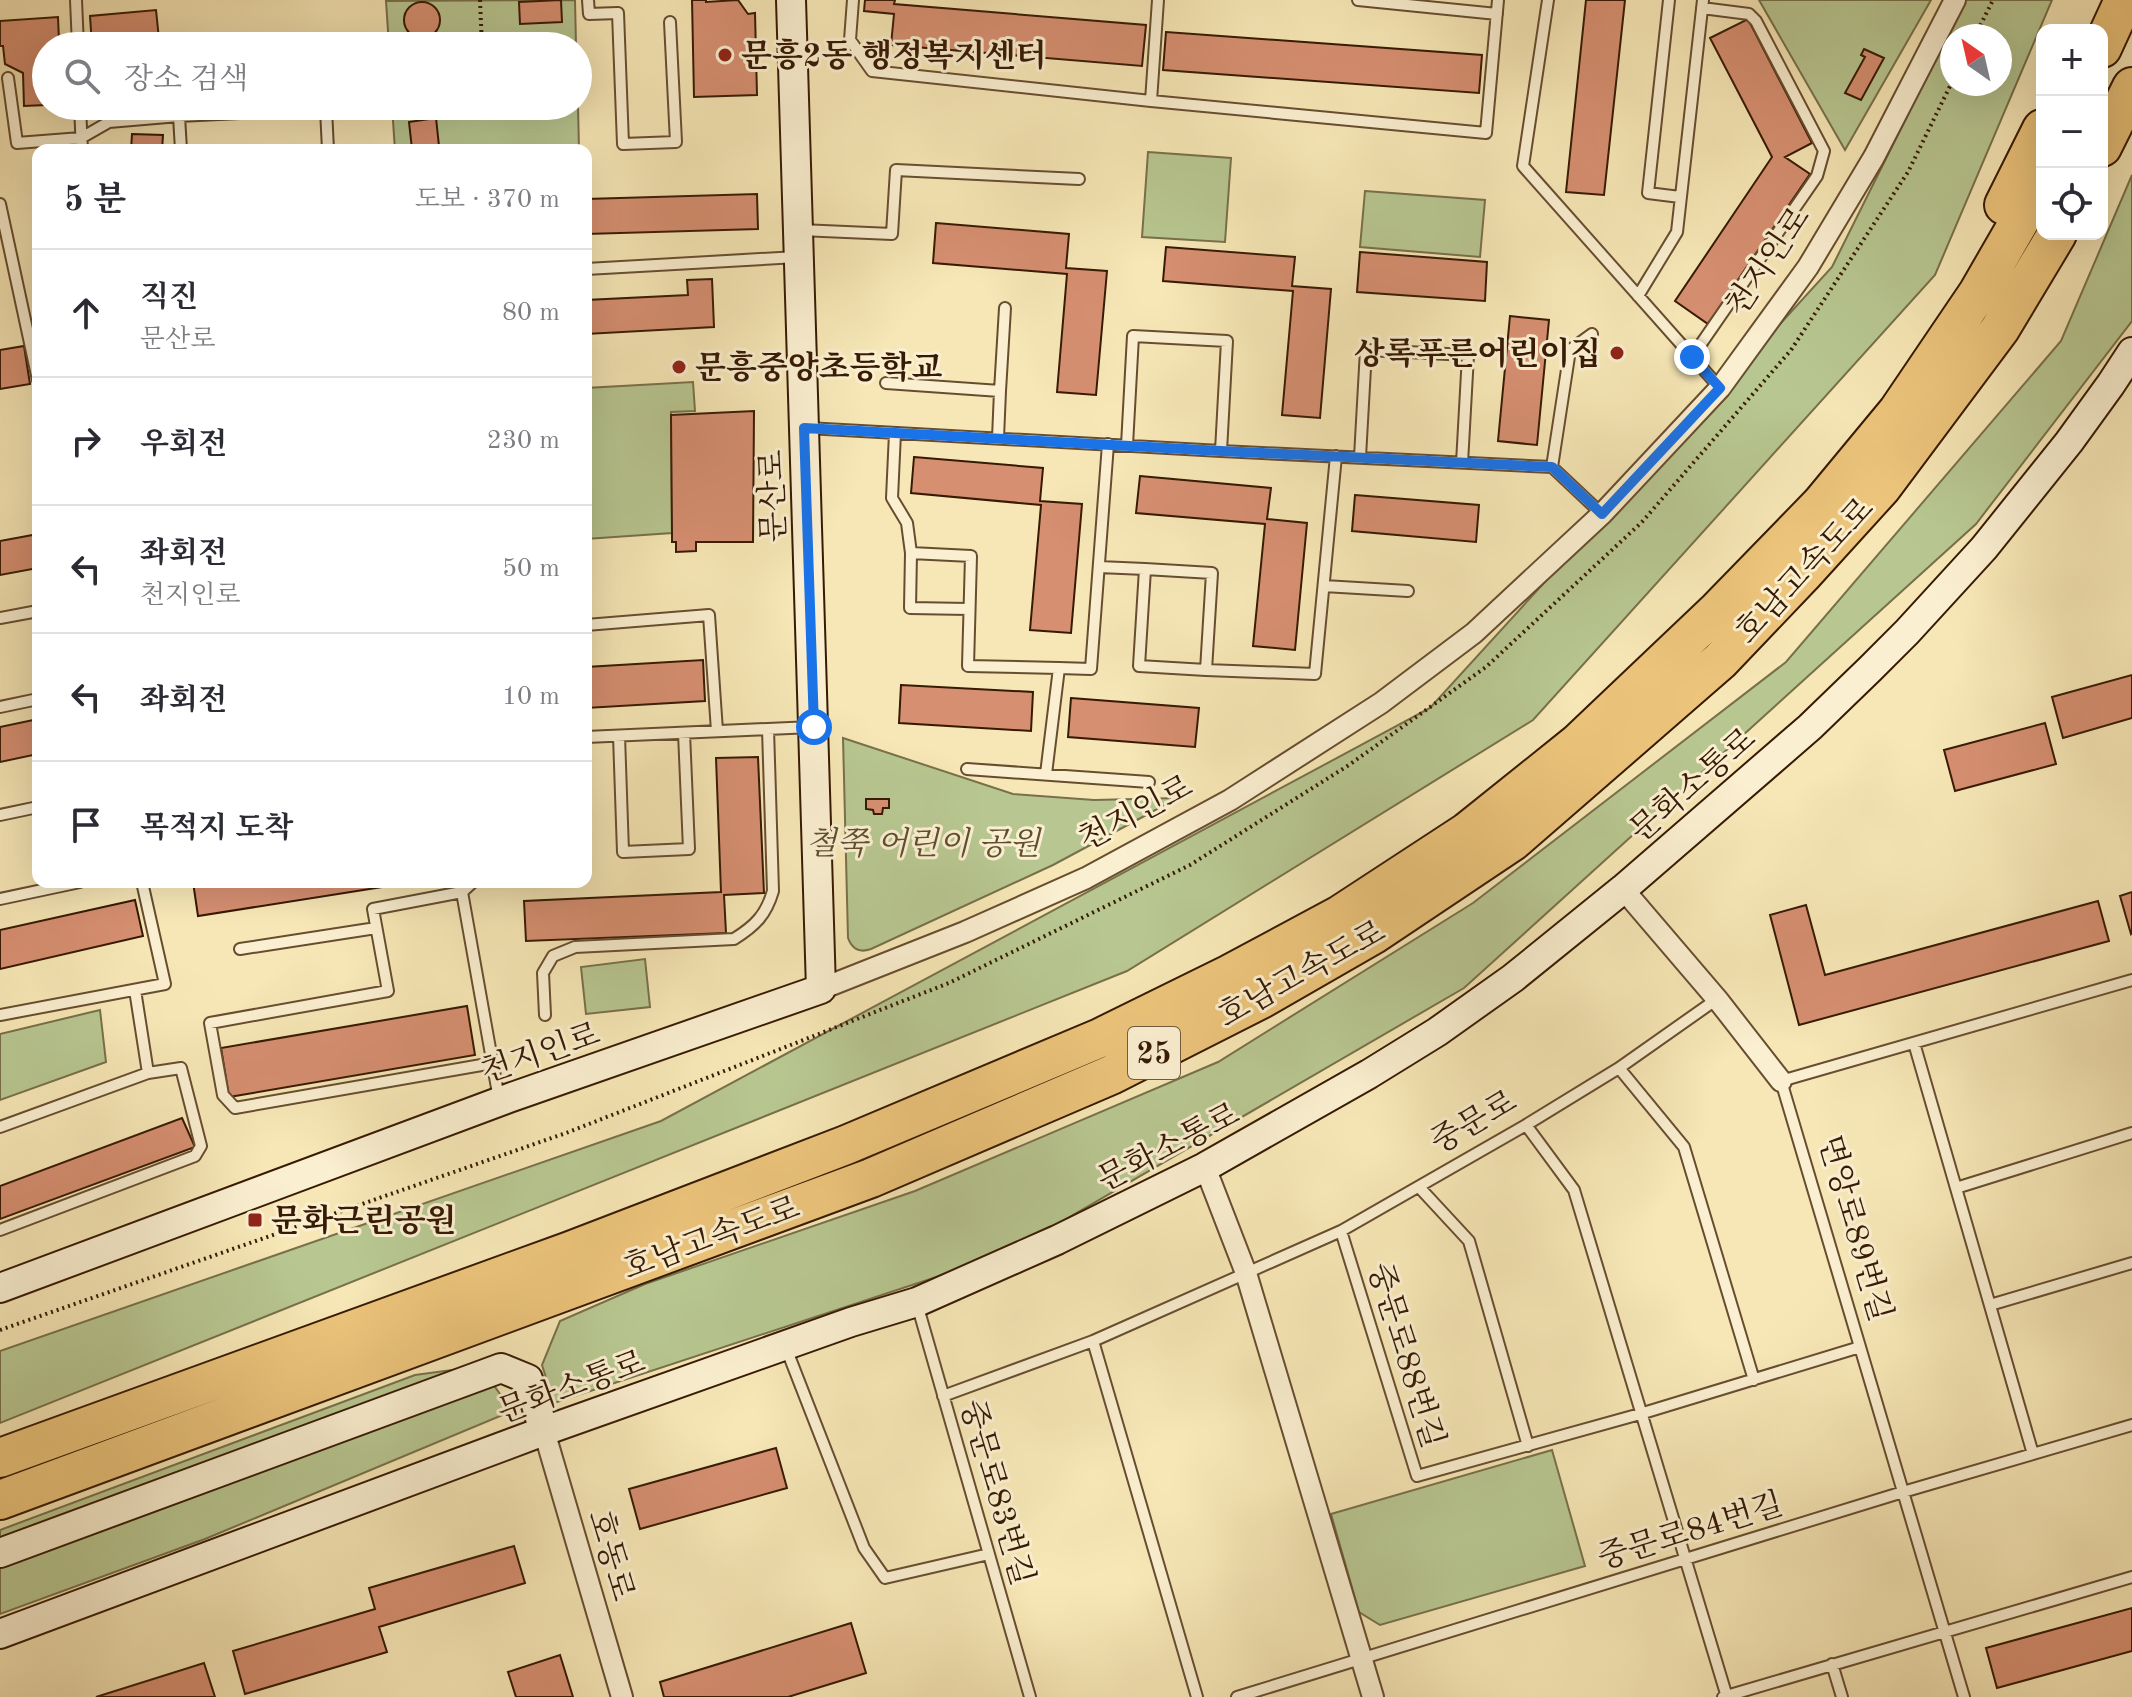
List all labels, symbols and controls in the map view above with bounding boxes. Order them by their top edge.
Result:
north arrow [1940,24,2012,96]
map controls [2036,24,2108,240]
button: + [2036,24,2108,96]
search box [32,32,592,120]
place label: 문흥2동 행정복지센터 [741,38,1047,74]
marker: 문흥2동 행정복지센터 [716,46,734,64]
icon: search [60,54,104,98]
text: 장소 검색 [124,65,248,95]
button: − [2036,96,2108,168]
button: locate [2036,168,2108,240]
text: 5 분 [64,184,126,218]
text: 도보 · 370 m [415,187,560,213]
street label: 천지인로 [1718,200,1817,323]
text: 직진 [140,283,198,313]
icon: ahead [64,291,108,335]
text: 80 m [502,300,560,326]
text: 문산로 [140,327,215,353]
place label: 상록푸른어린이집 [1354,336,1601,372]
route end [1674,339,1710,375]
marker: 상록푸른어린이집 [1608,344,1626,362]
place label: 문흥중앙초등학교 [695,350,942,386]
marker: 문흥중앙초등학교 [670,358,688,376]
icon: right [64,419,108,463]
text: 230 m [487,428,560,454]
text: 우회전 [140,430,227,460]
street label: 문산로 [753,449,793,543]
street label: 호남고속도로 [1728,491,1881,651]
text: 좌회전 [140,539,227,569]
icon: left [64,547,108,591]
text: 50 m [502,556,560,582]
text: 천지인로 [140,583,240,609]
icon: left [64,675,108,719]
text: 10 m [502,684,560,710]
text: 좌회전 [140,686,227,716]
route start [796,709,832,745]
street label: 문화소통로 [1623,720,1763,849]
street label: 천지인로 [1072,768,1199,858]
icon: arrive [64,803,108,847]
text: 목적지 도착 [140,814,293,844]
park label: 철쭉 어린이 공원 [806,826,1042,862]
street label: 호남고속도로 [1212,913,1391,1035]
street label: 천지인로 [476,1016,605,1090]
road number: 25 [1128,1027,1180,1079]
street label: 중문로 [1425,1085,1523,1161]
street label: 문화소통로 [1091,1096,1246,1198]
street label: 면앙로89번길 [1811,1131,1899,1325]
street label: 호남고속도로 [618,1189,805,1287]
place label: 문화근린공원 [271,1203,456,1239]
marker: 문화근린공원 [246,1211,264,1229]
street label: 중문로88번길 [1361,1258,1451,1452]
street label: 문화소통로 [493,1344,650,1430]
street label: 중문로83번길 [953,1395,1041,1589]
street label: 중문로84번길 [1593,1486,1787,1576]
street label: 호동로 [581,1506,640,1605]

